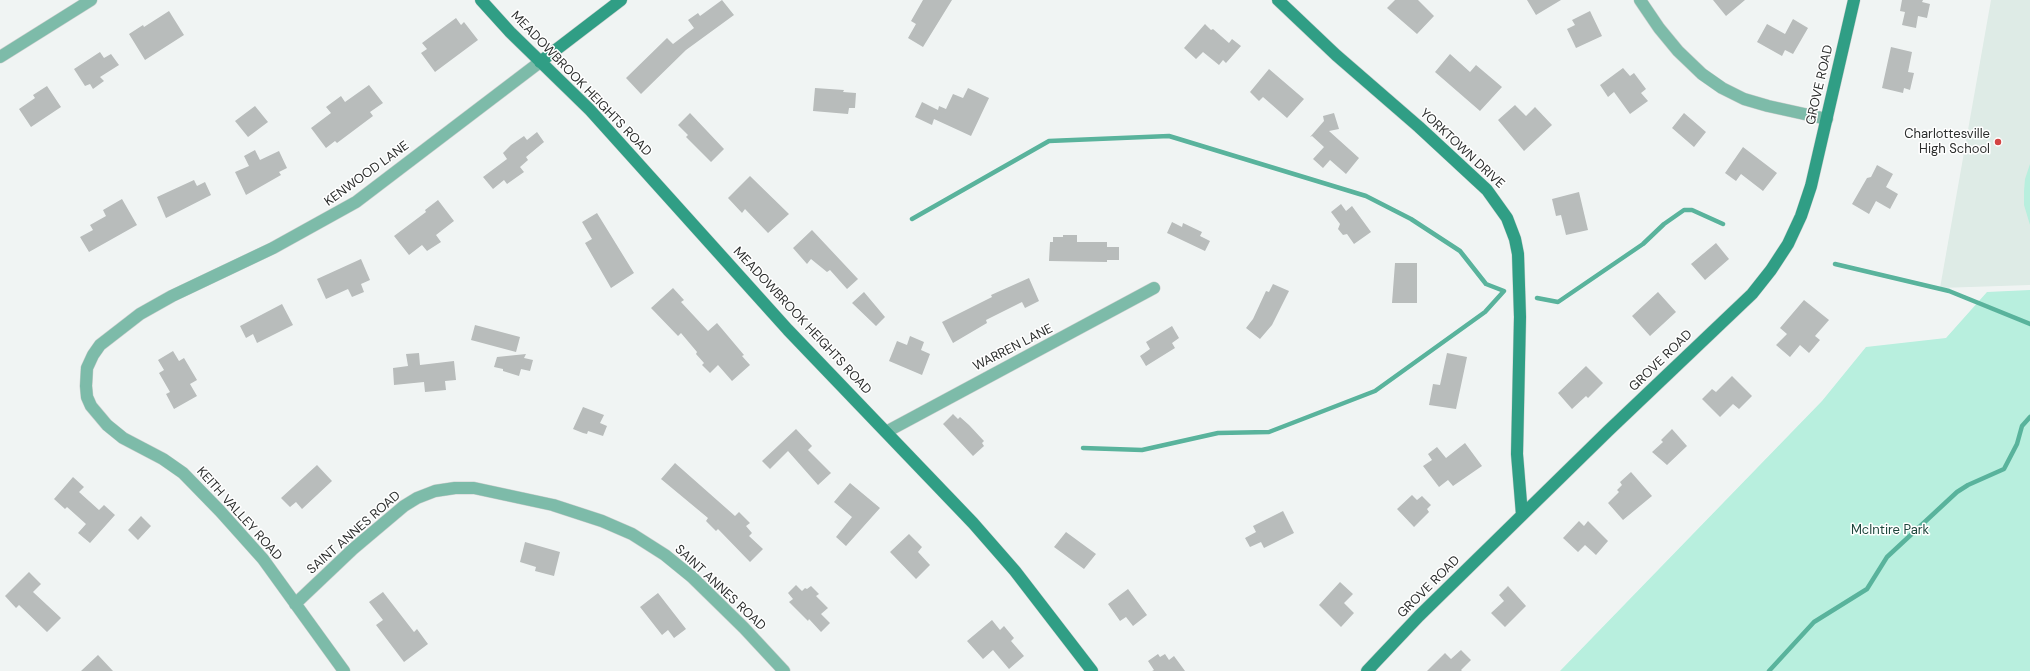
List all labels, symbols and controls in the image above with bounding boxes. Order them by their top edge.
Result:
street label: MEADOWBROOK HEIGHTS ROAD [507,8,655,160]
street label: GROVE ROAD [1803,44,1837,126]
street label: YORKTOWN DRIVE [1417,106,1507,192]
place label: Charlottesville High School [1904,127,1990,158]
marker: Charlottesville High School [1993,137,2003,147]
street label: KENWOOD LANE [322,138,412,210]
street label: MEADOWBROOK HEIGHTS ROAD [730,244,874,398]
street label: WARREN LANE [971,321,1055,375]
street label: GROVE ROAD [1626,327,1696,395]
street label: KEITH VALLEY ROAD [193,464,285,564]
street label: SAINT ANNES ROAD [304,488,404,578]
park label: McIntire Park [1851,523,1929,539]
street label: SAINT ANNES ROAD [671,542,769,634]
street label: GROVE ROAD [1395,553,1463,621]

